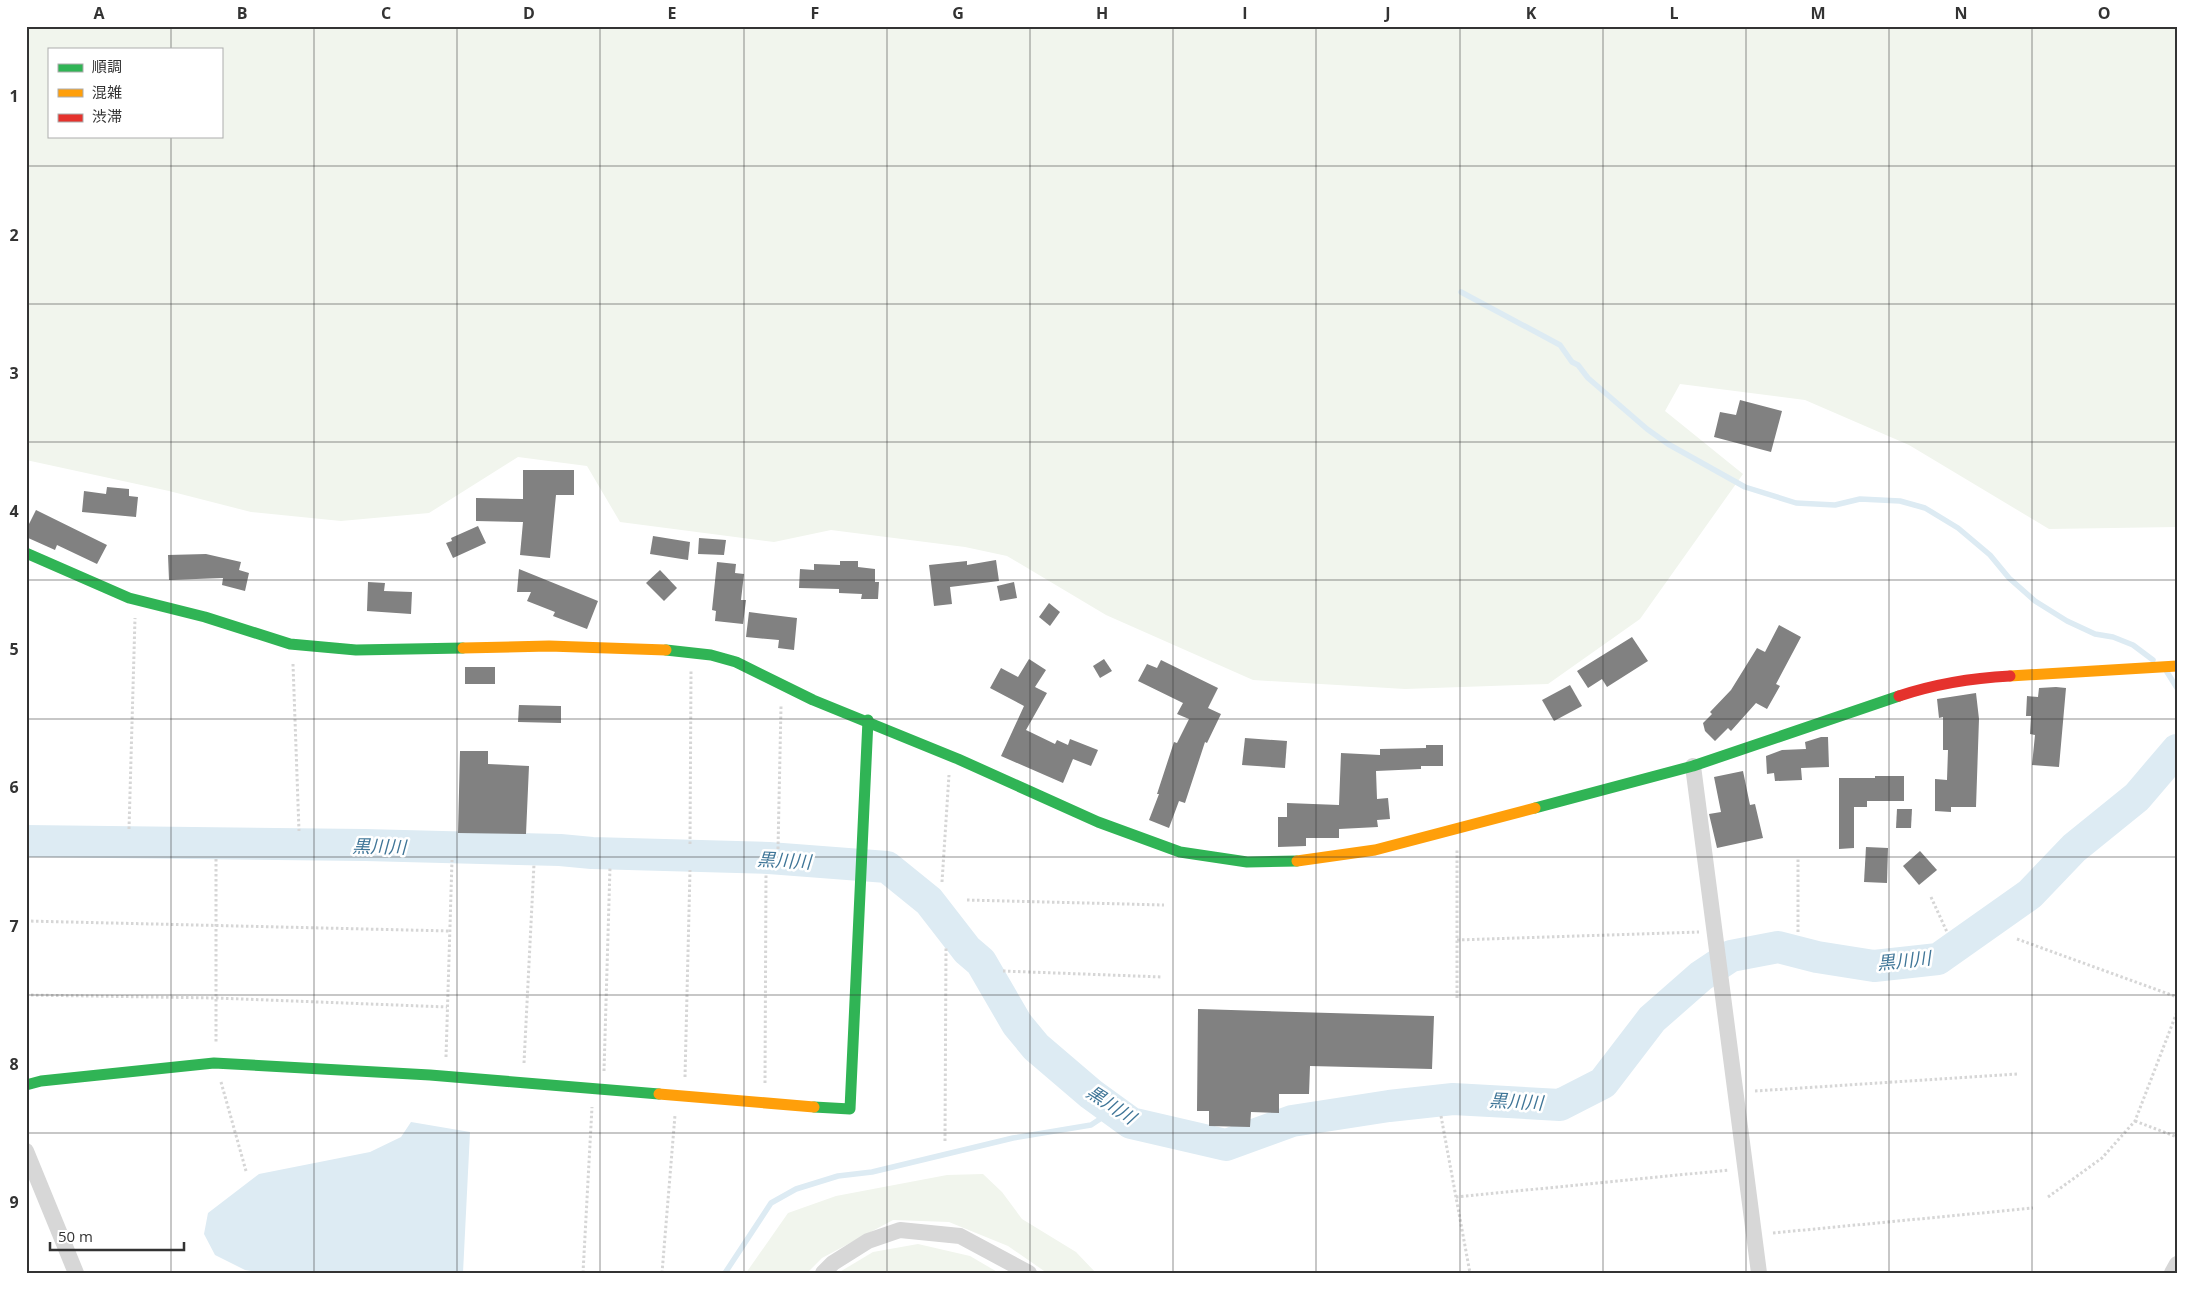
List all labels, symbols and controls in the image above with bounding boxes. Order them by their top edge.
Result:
text: A [93,2,105,24]
text: B [237,2,247,24]
text: C [381,2,391,24]
text: D [523,2,535,24]
text: E [668,2,677,24]
text: F [811,2,819,24]
text: G [952,2,964,24]
text: H [1096,2,1108,24]
text: I [1242,2,1248,24]
text: J [1383,2,1391,24]
text: K [1526,2,1537,24]
text: L [1669,2,1679,24]
text: M [1810,2,1826,24]
text: N [1954,2,1968,24]
text: O [2098,2,2110,24]
legend [48,48,222,138]
text: 順調 [92,56,122,76]
text: 混雑 [92,82,122,102]
text: 1 [9,85,19,107]
text: 渋滞 [92,106,122,126]
text: 2 [9,224,19,246]
text: 3 [9,362,19,384]
text: 4 [9,500,19,522]
text: 5 [9,638,19,660]
text: 6 [9,776,19,798]
water label: 黒川川 [352,834,408,859]
water label: 黒川川 [756,847,814,874]
text: 7 [9,915,19,937]
water label: 黒川川 [1876,945,1934,975]
text: 8 [9,1053,19,1075]
water label: 黒川川 [1082,1079,1142,1130]
water label: 黒川川 [1488,1088,1546,1115]
text: 9 [9,1191,19,1213]
scale bar [50,1219,184,1251]
text: 50 m [58,1226,93,1246]

